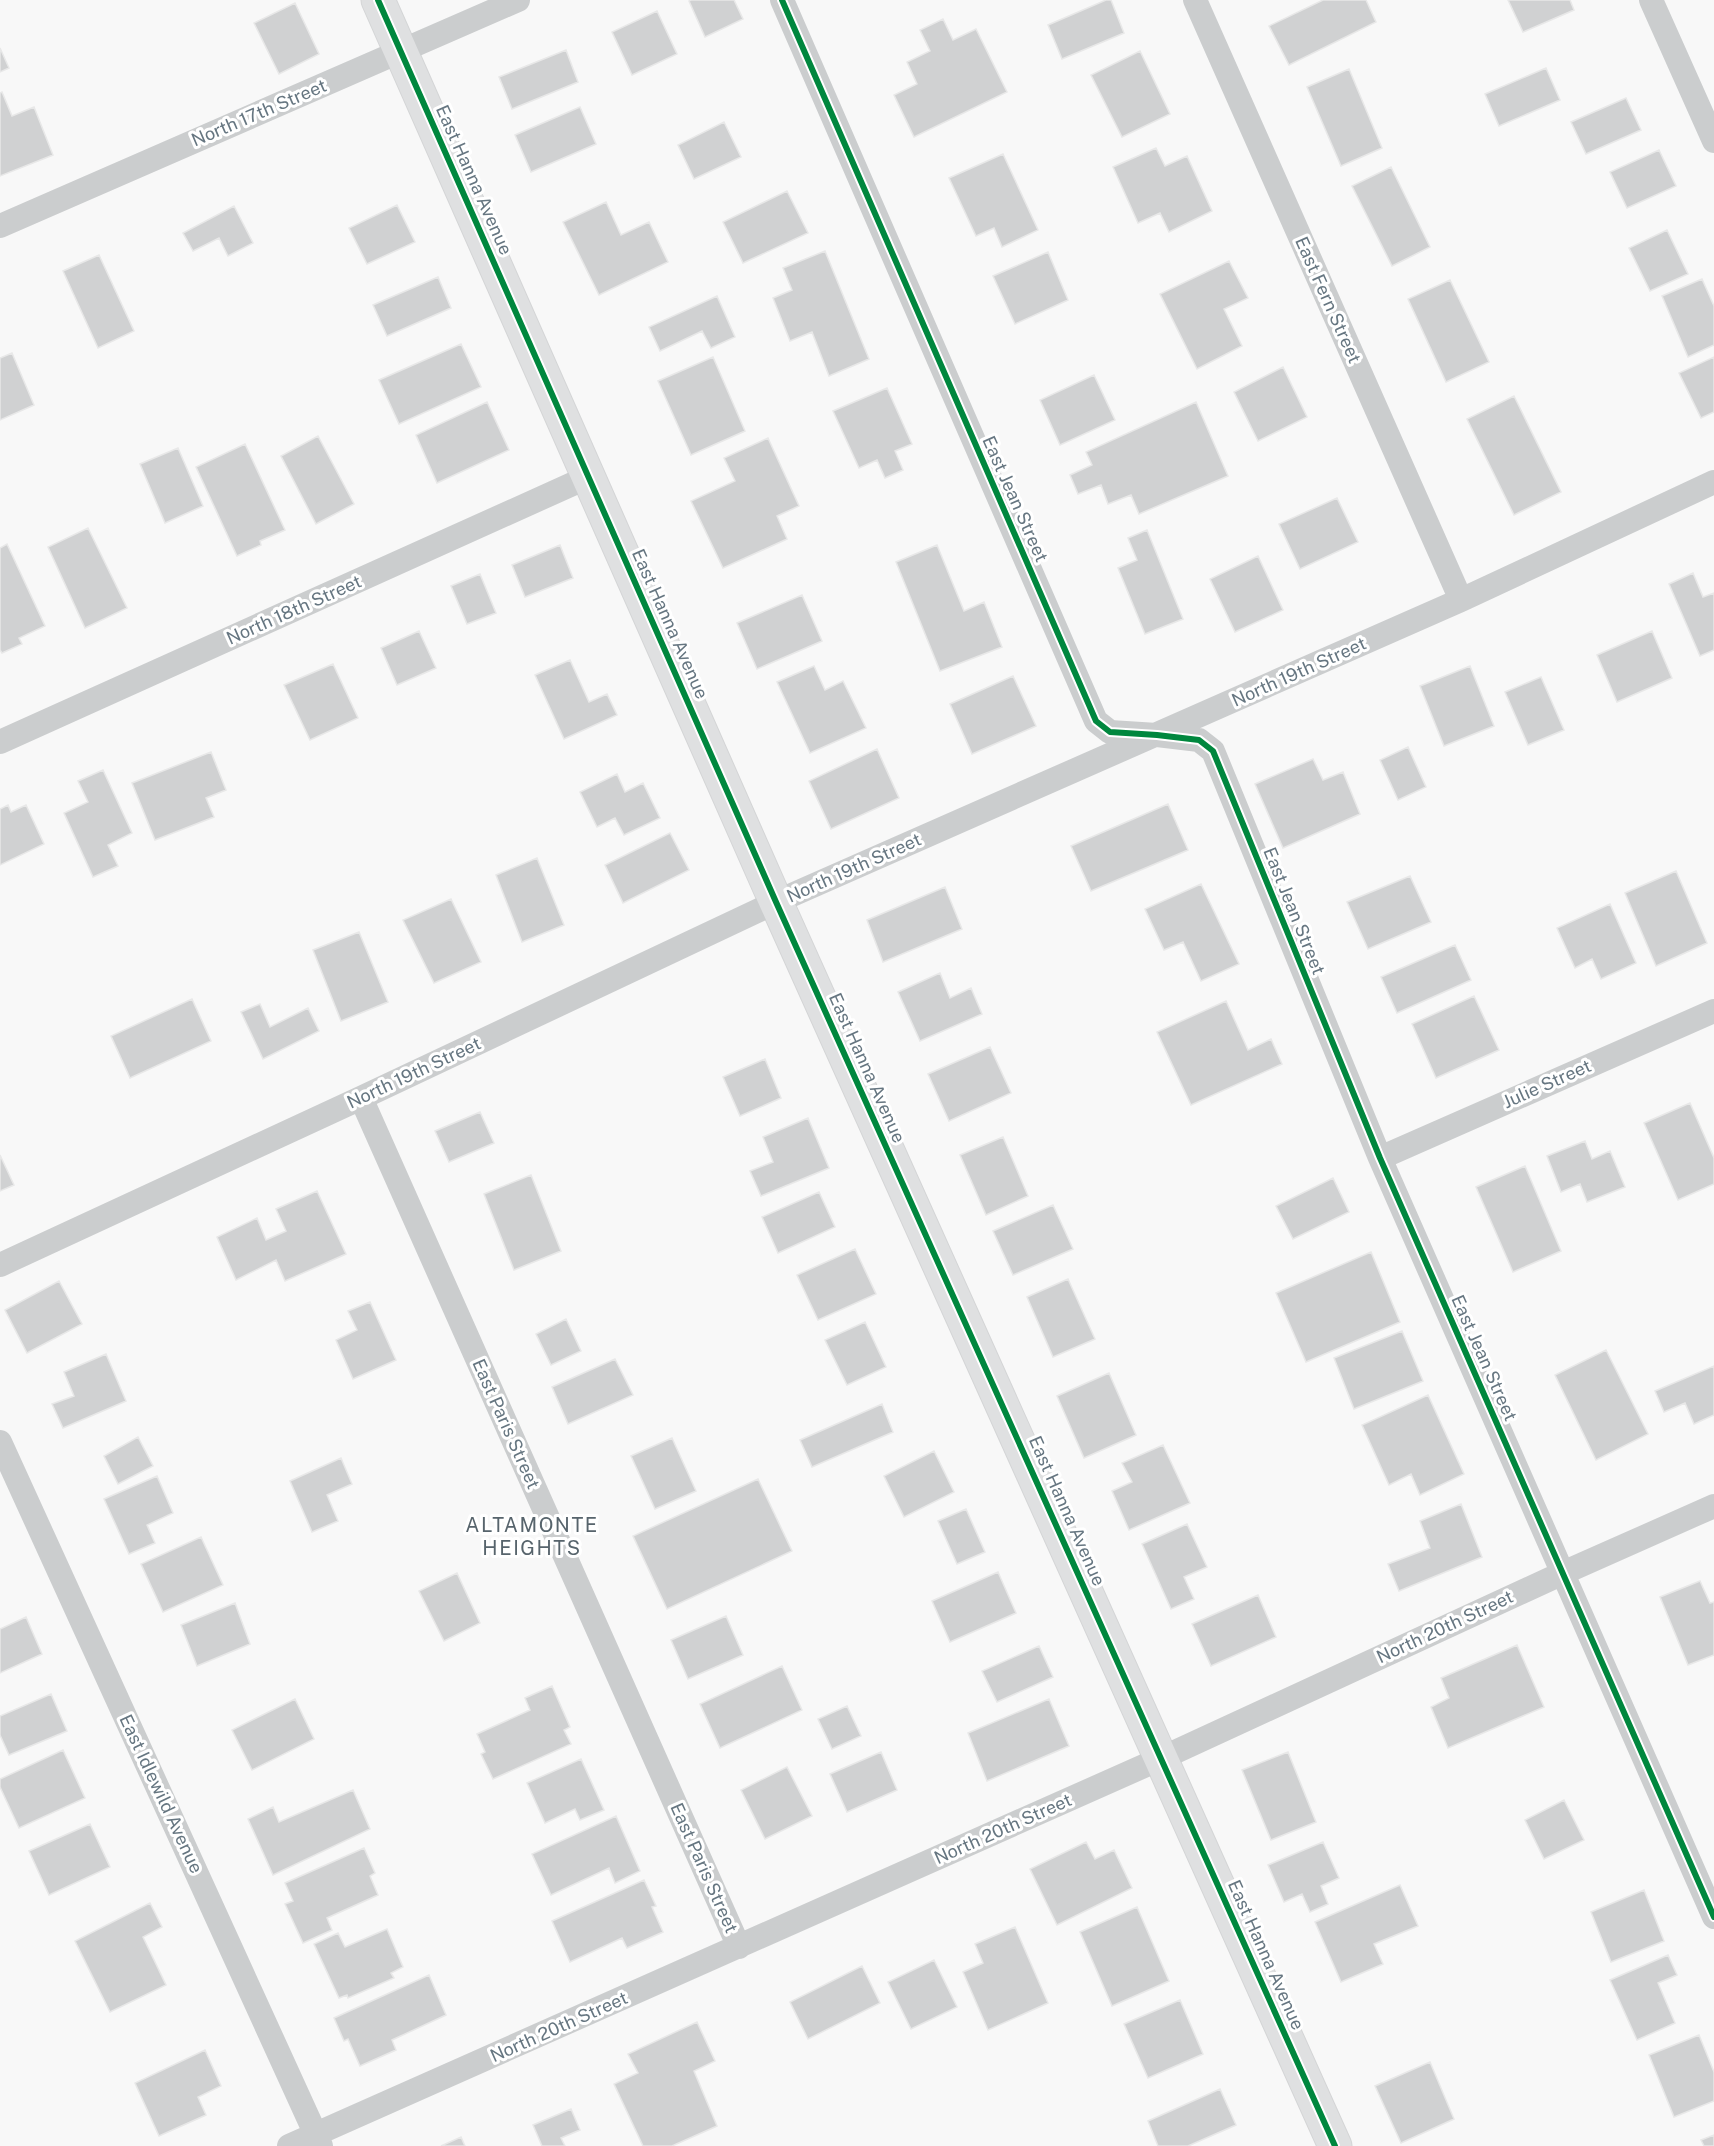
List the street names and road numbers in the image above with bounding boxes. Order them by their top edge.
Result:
street label: North 17th Street [188,75,329,150]
street label: East Hanna Avenue [432,102,517,258]
street label: East Fern Street [1291,233,1366,366]
street label: East Jean Street [978,433,1053,565]
street label: East Hanna Avenue [628,546,713,702]
street label: North 18th Street [223,570,365,649]
street label: North 19th Street [1228,632,1369,711]
street label: North 19th Street [783,828,924,907]
street label: East Jean Street [1259,844,1330,978]
street label: East Hanna Avenue [825,990,910,1146]
street label: North 19th Street [344,1032,484,1113]
street label: Julie Street [1499,1055,1594,1112]
street label: East Jean Street [1447,1292,1522,1424]
street label: East Paris Street [468,1356,545,1492]
street label: East Hanna Avenue [1025,1433,1110,1589]
street label: North 20th Street [1373,1586,1516,1667]
street label: East Idlewild Avenue [115,1711,207,1876]
street label: North 20th Street [931,1789,1075,1868]
street label: East Paris Street [666,1800,743,1936]
street label: East Hanna Avenue [1224,1877,1309,2033]
street label: North 20th Street [487,1987,631,2066]

